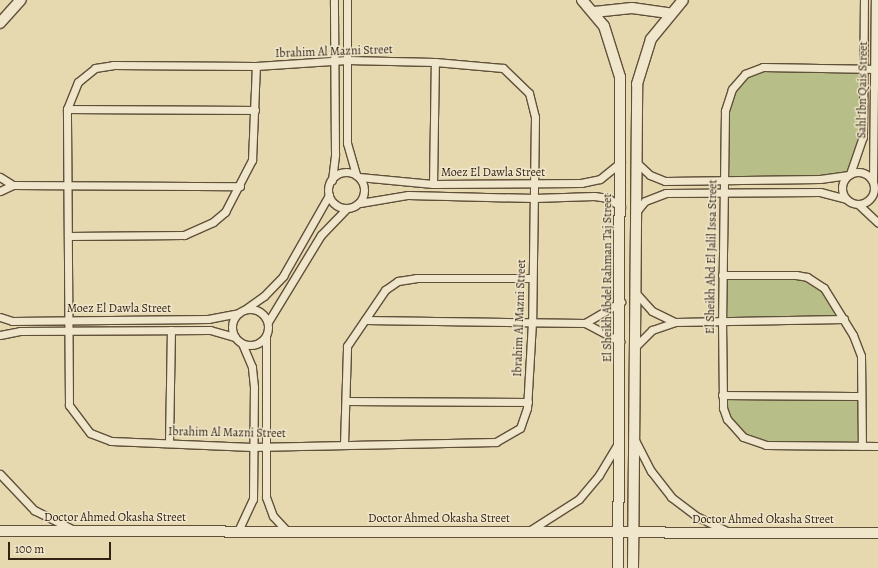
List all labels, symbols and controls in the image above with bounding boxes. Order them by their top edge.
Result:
street label: Sahl Ibn Qais Street [855,41,871,139]
street label: Ibrahim Al Mazni Street [275,43,393,61]
street label: Moez El Dawla Street [441,166,545,180]
street label: El Sheikh Abd El Jalil Issa Street [703,180,721,334]
street label: El Sheikh Abdel Rahman Taj Street [601,194,615,362]
street label: Ibrahim Al Mazni Street [511,259,529,377]
street label: Moez El Dawla Street [67,302,171,316]
street label: Ibrahim Al Mazni Street [168,425,286,441]
street label: Doctor Ahmed Okasha Street [44,511,186,525]
street label: Doctor Ahmed Okasha Street [368,512,510,526]
street label: Doctor Ahmed Okasha Street [692,513,834,527]
scale bar [10,534,113,560]
text: 100 m [15,541,44,557]

